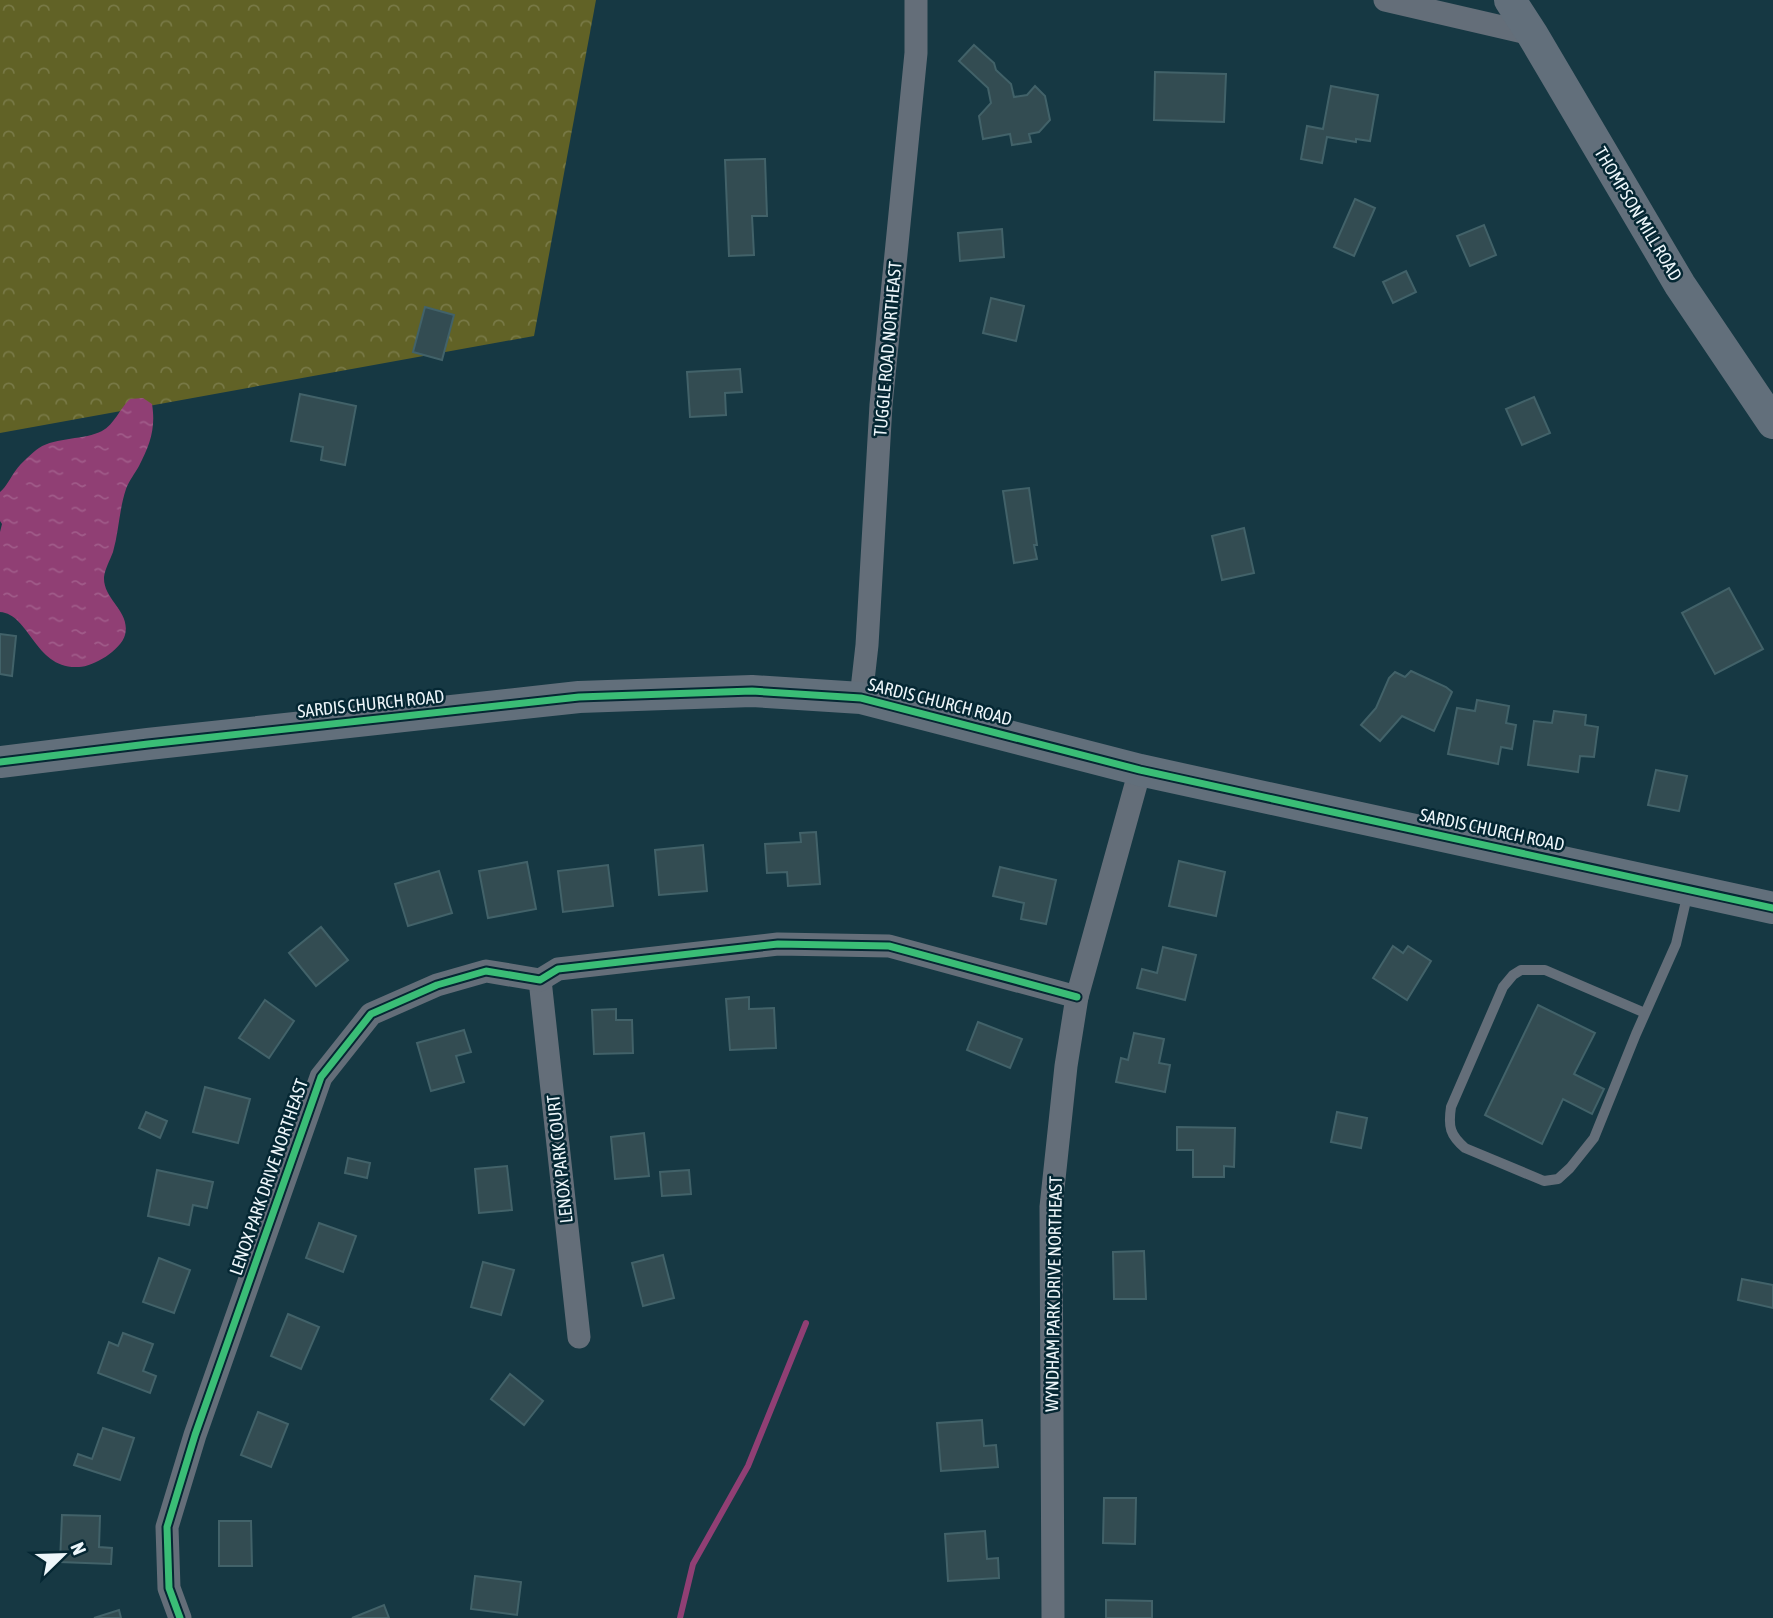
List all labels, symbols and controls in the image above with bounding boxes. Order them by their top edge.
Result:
street label: THOMPSON MILL ROAD [1590,143,1687,284]
street label: TUGGLE ROAD NORTHEAST [869,260,906,437]
street label: SARDIS CHURCH ROAD [866,674,1014,730]
street label: SARDIS CHURCH ROAD [297,685,445,722]
street label: SARDIS CHURCH ROAD [1418,804,1566,855]
street label: LENOX PARK DRIVE NORTHEAST [225,1076,312,1278]
street label: LENOX PARK COURT [542,1094,577,1224]
street label: WYNDHAM PARK DRIVE NORTHEAST [1041,1176,1066,1412]
north arrow [28,1520,98,1590]
text: N [66,1539,91,1558]

